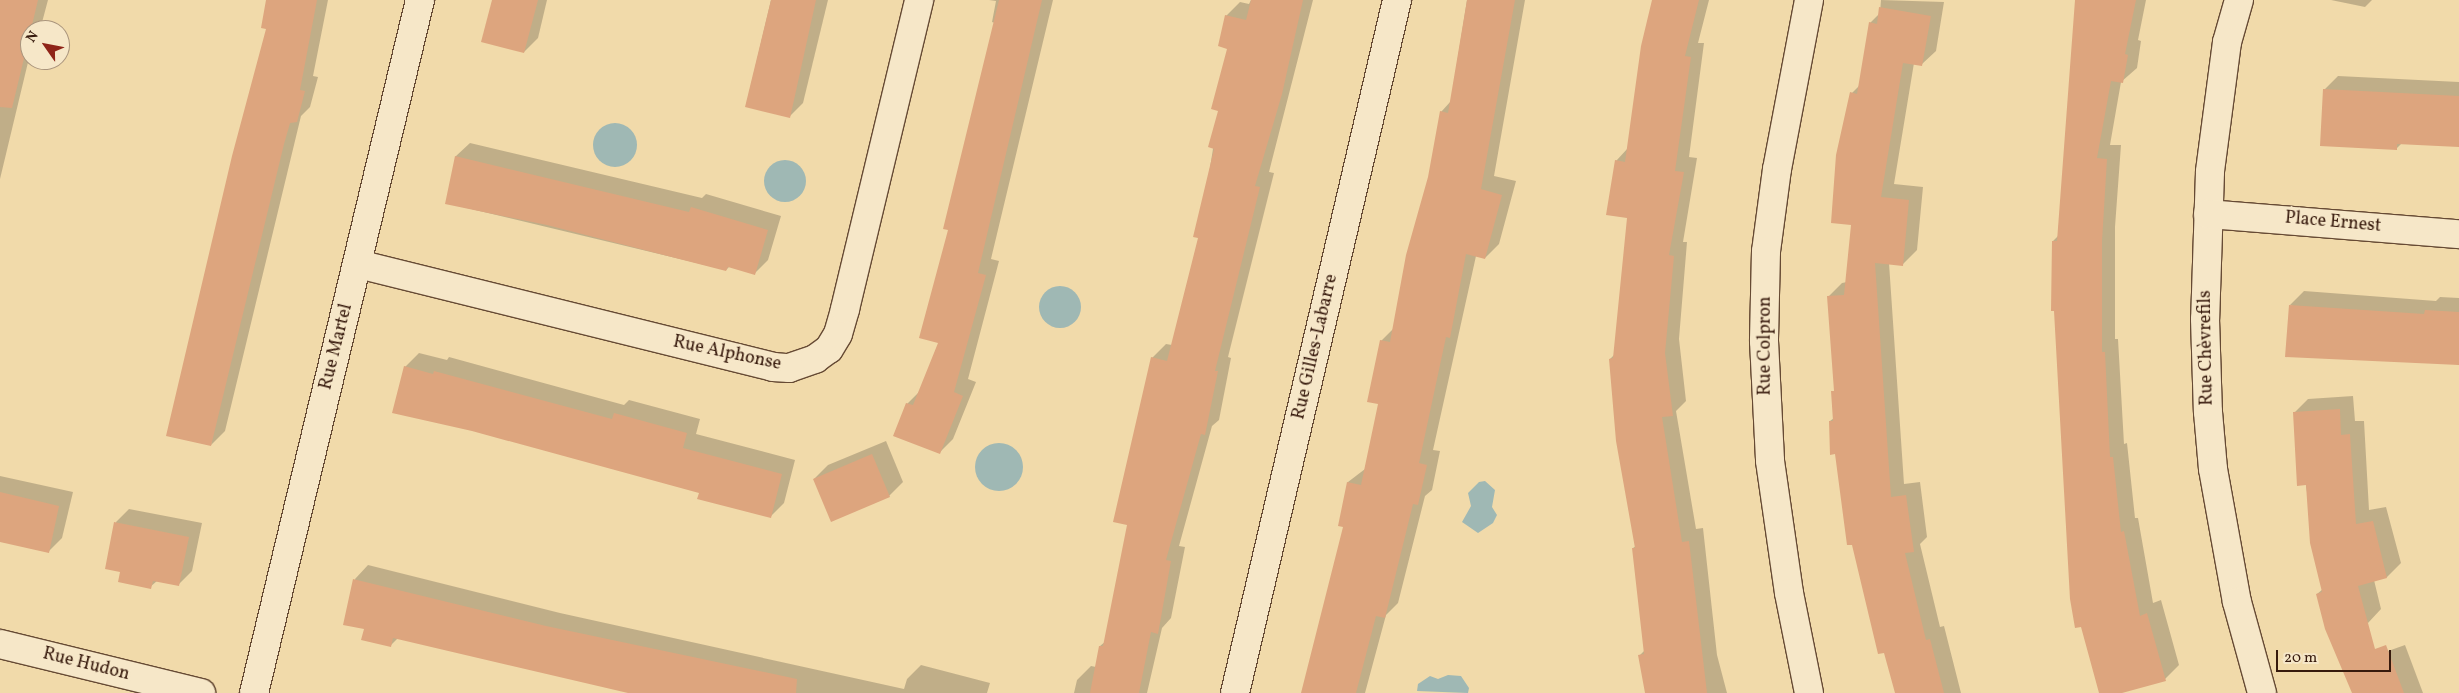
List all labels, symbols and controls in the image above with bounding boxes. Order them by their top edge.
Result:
north arrow [20,20,70,70]
text: N [22,28,44,47]
street label: Place Ernest [2284,208,2382,238]
street label: Rue Gilles-Labarre [1289,272,1343,422]
street label: Rue Chèvrefils [2195,290,2219,406]
street label: Rue Colpron [1755,296,1777,396]
street label: Rue Martel [316,302,358,392]
street label: Rue Alphonse [671,332,783,376]
scale bar [2279,640,2394,672]
street label: Rue Hudon [40,644,132,686]
text: 20 m [2284,648,2317,669]

